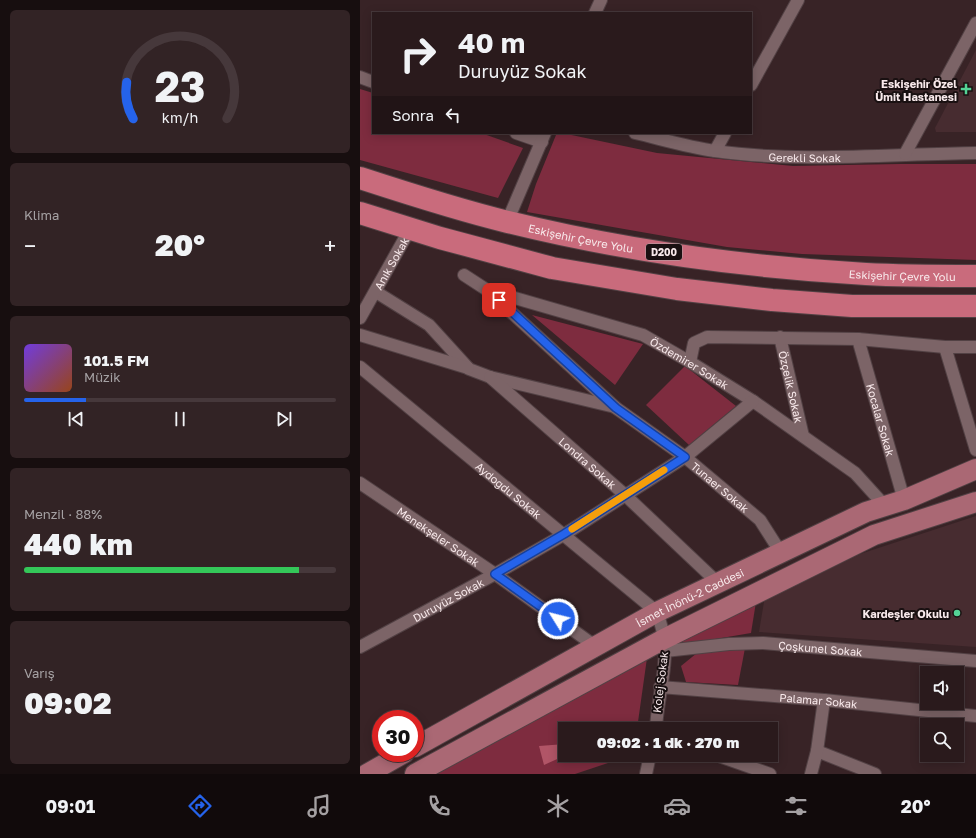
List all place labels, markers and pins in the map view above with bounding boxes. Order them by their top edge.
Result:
place label: Eskişehir Özel Ümit Hastanesi [875,77,957,103]
marker: Eskişehir Özel Ümit Hastanesi [960,83,972,95]
pin [482,283,516,317]
place label: Kardeşler Okulu [862,607,949,620]
marker: Kardeşler Okulu [952,608,962,618]

